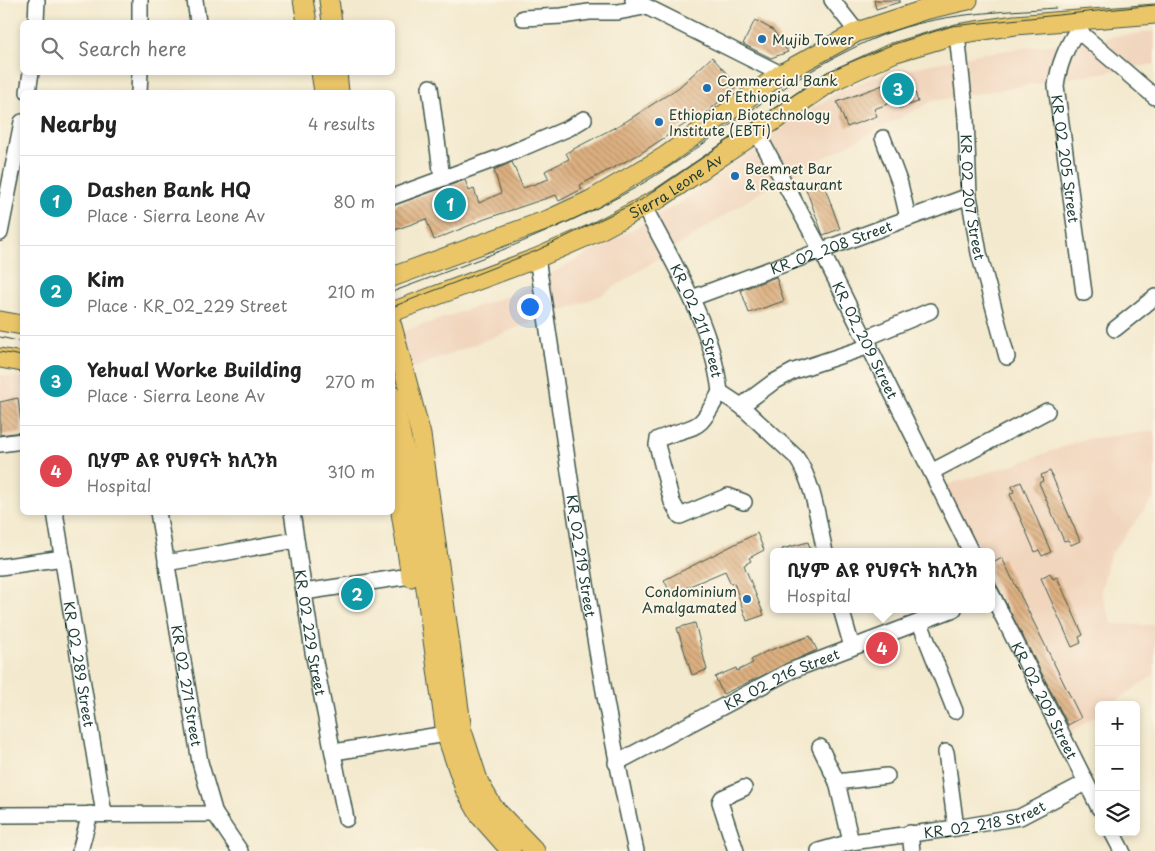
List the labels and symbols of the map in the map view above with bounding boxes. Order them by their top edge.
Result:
place label: Mujib Tower [772,29,854,50]
marker: Mujib Tower [756,33,768,45]
place label: Commercial Bank of Ethiopia [717,70,838,107]
pin: 3 [882,70,914,108]
marker: Commercial Bank of Ethiopia [701,82,713,94]
street label: KR_02_205 Street [1047,93,1085,224]
place label: Ethiopian Biotechnology Institute (EBTi) [669,104,830,141]
marker: Ethiopian Biotechnology Institute (EBTi) [653,116,665,128]
street label: KR_02_207 Street [956,134,991,263]
street label: Sierra Leone Av [625,148,726,223]
place label: Beemnet Bar & Reastaurant [745,158,843,195]
marker: Beemnet Bar & Reastaurant [729,170,741,182]
pin: 1 [434,185,466,223]
street label: KR_02_208 Street [767,215,895,279]
street label: KR_02_211 Street [666,260,728,380]
street label: KR_02_209 Street [828,278,904,402]
your location [517,294,543,320]
street label: KR_02_219 Street [562,493,602,619]
street label: KR_02_229 Street [290,568,332,698]
pin: 2 [341,575,373,613]
place label: Condominium Amalgamated [642,581,737,618]
marker: Condominium Amalgamated [741,593,753,605]
street label: KR_02_289 Street [59,600,100,729]
street label: KR_02_271 Street [167,623,208,748]
pin: 4 [866,629,898,667]
street label: KR_02_209 Street [1007,638,1083,763]
street label: KR_02_216 Street [720,643,842,715]
street label: KR_02_218 Street [922,795,1049,843]

